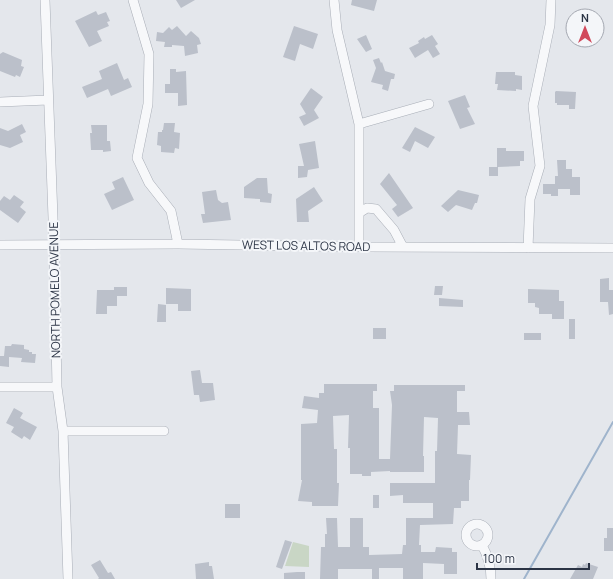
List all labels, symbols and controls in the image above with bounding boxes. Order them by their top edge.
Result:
north arrow [565,8,605,48]
text: N [581,10,589,25]
street label: NORTH POMELO AVENUE [45,222,64,358]
street label: WEST LOS ALTOS ROAD [242,236,370,255]
scale bar [477,545,589,571]
text: 100 m [483,550,515,567]

